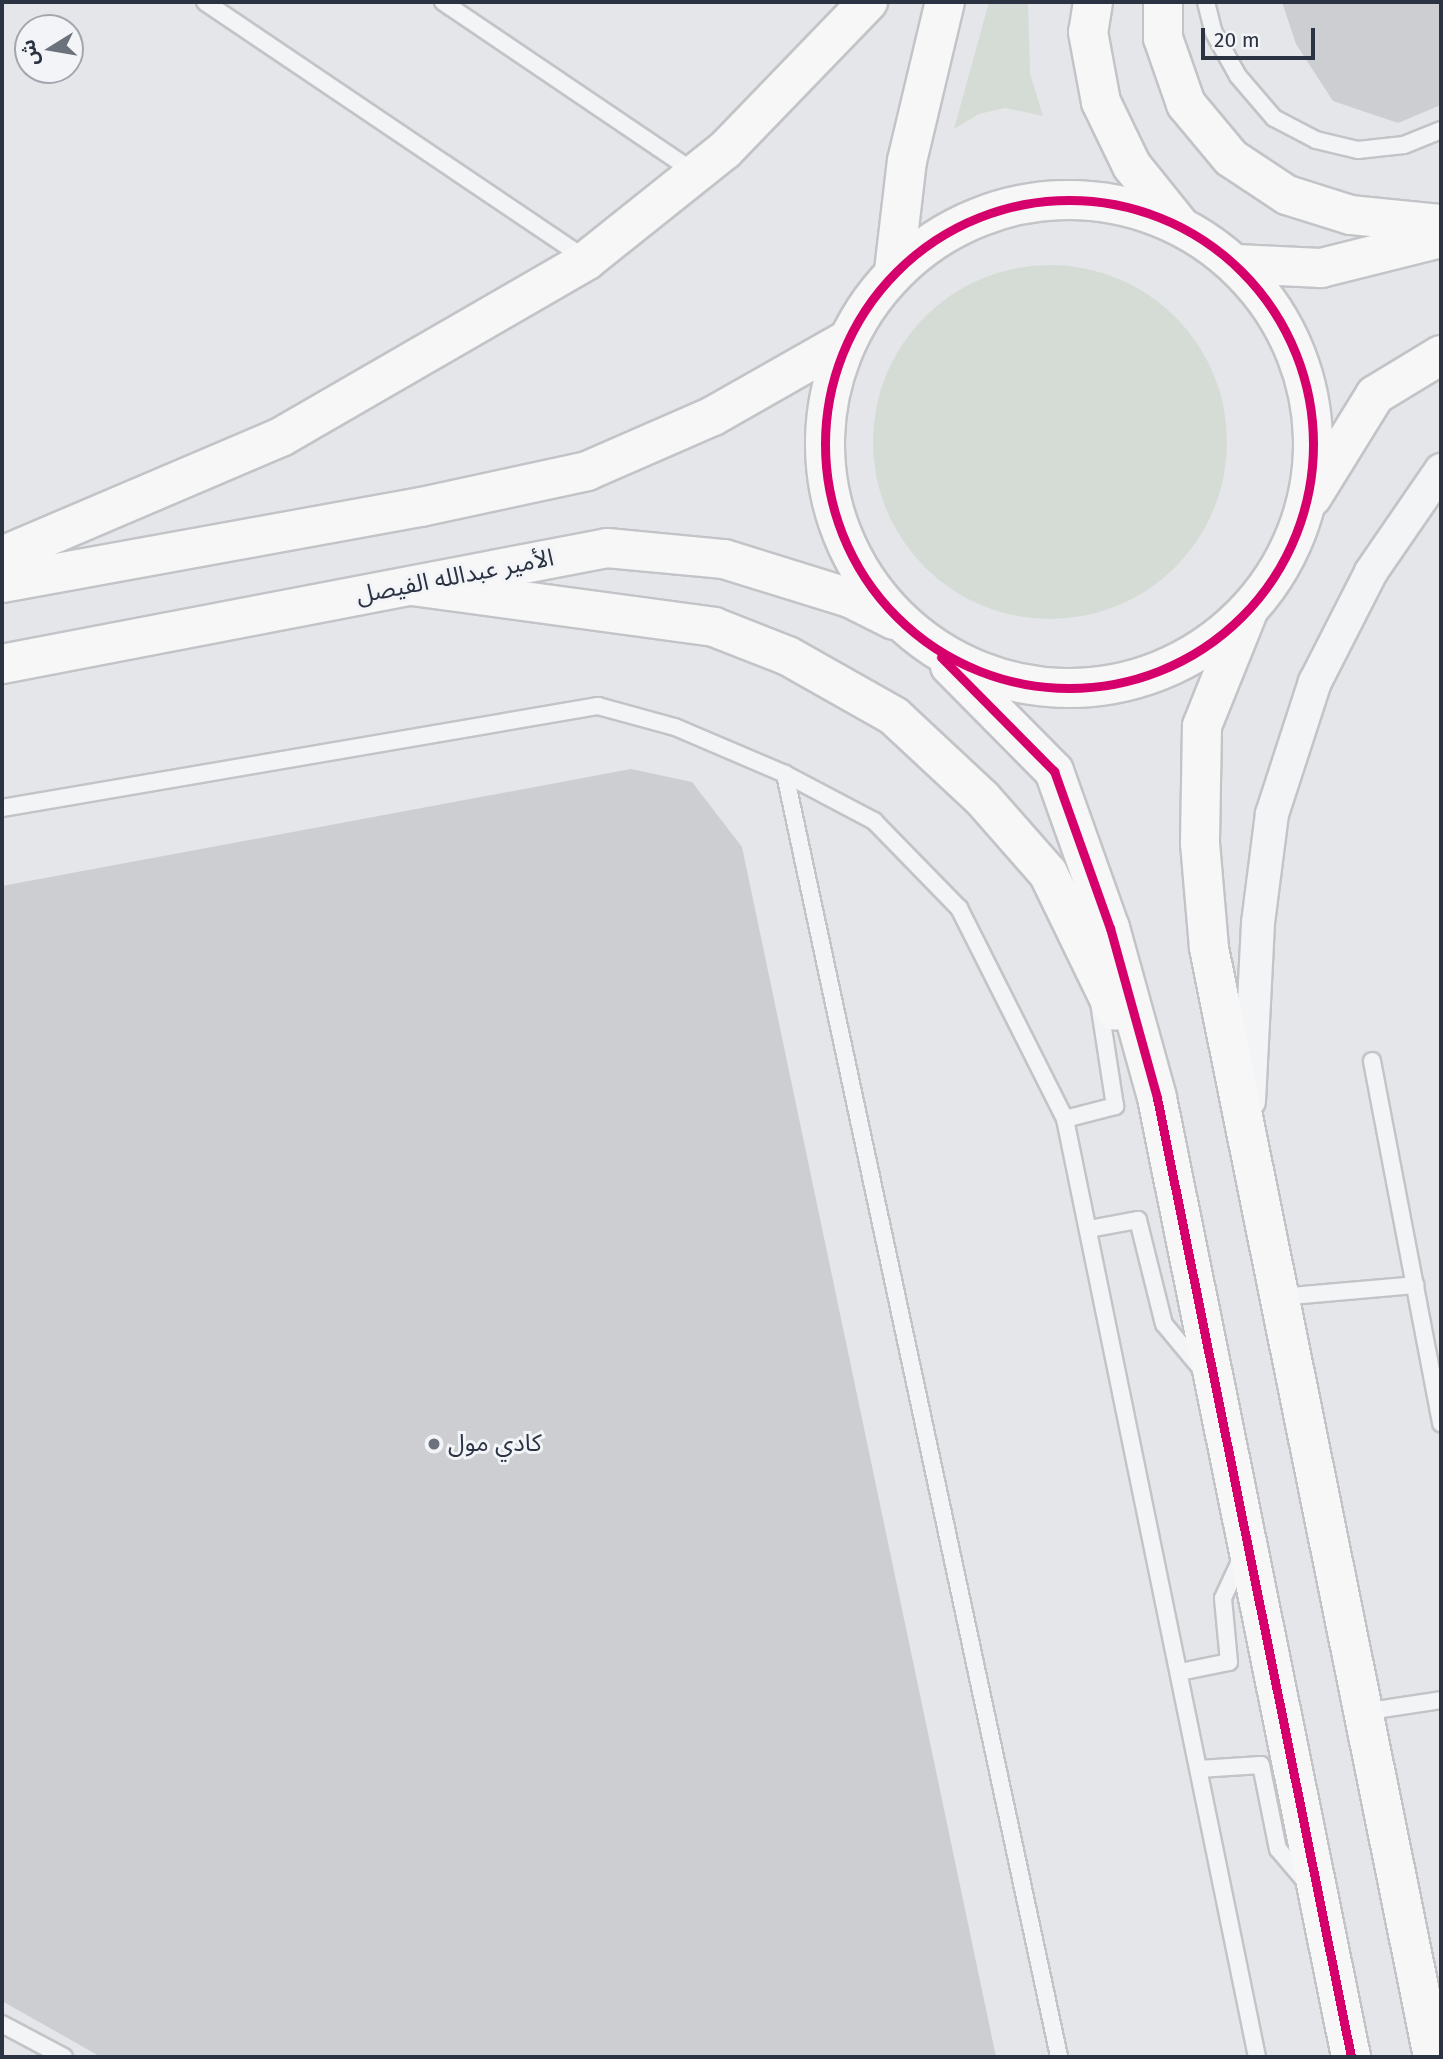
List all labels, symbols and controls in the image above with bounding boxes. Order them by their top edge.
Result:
north arrow [14,14,84,84]
scale bar [1205,14,1319,58]
text: 20 m [1214,27,1260,53]
text: ش [16,38,44,68]
street label: الأمير عبدالله الفيصل [354,544,556,610]
place label: كادي مول [448,1430,542,1458]
marker: كادي مول [426,1436,442,1452]

